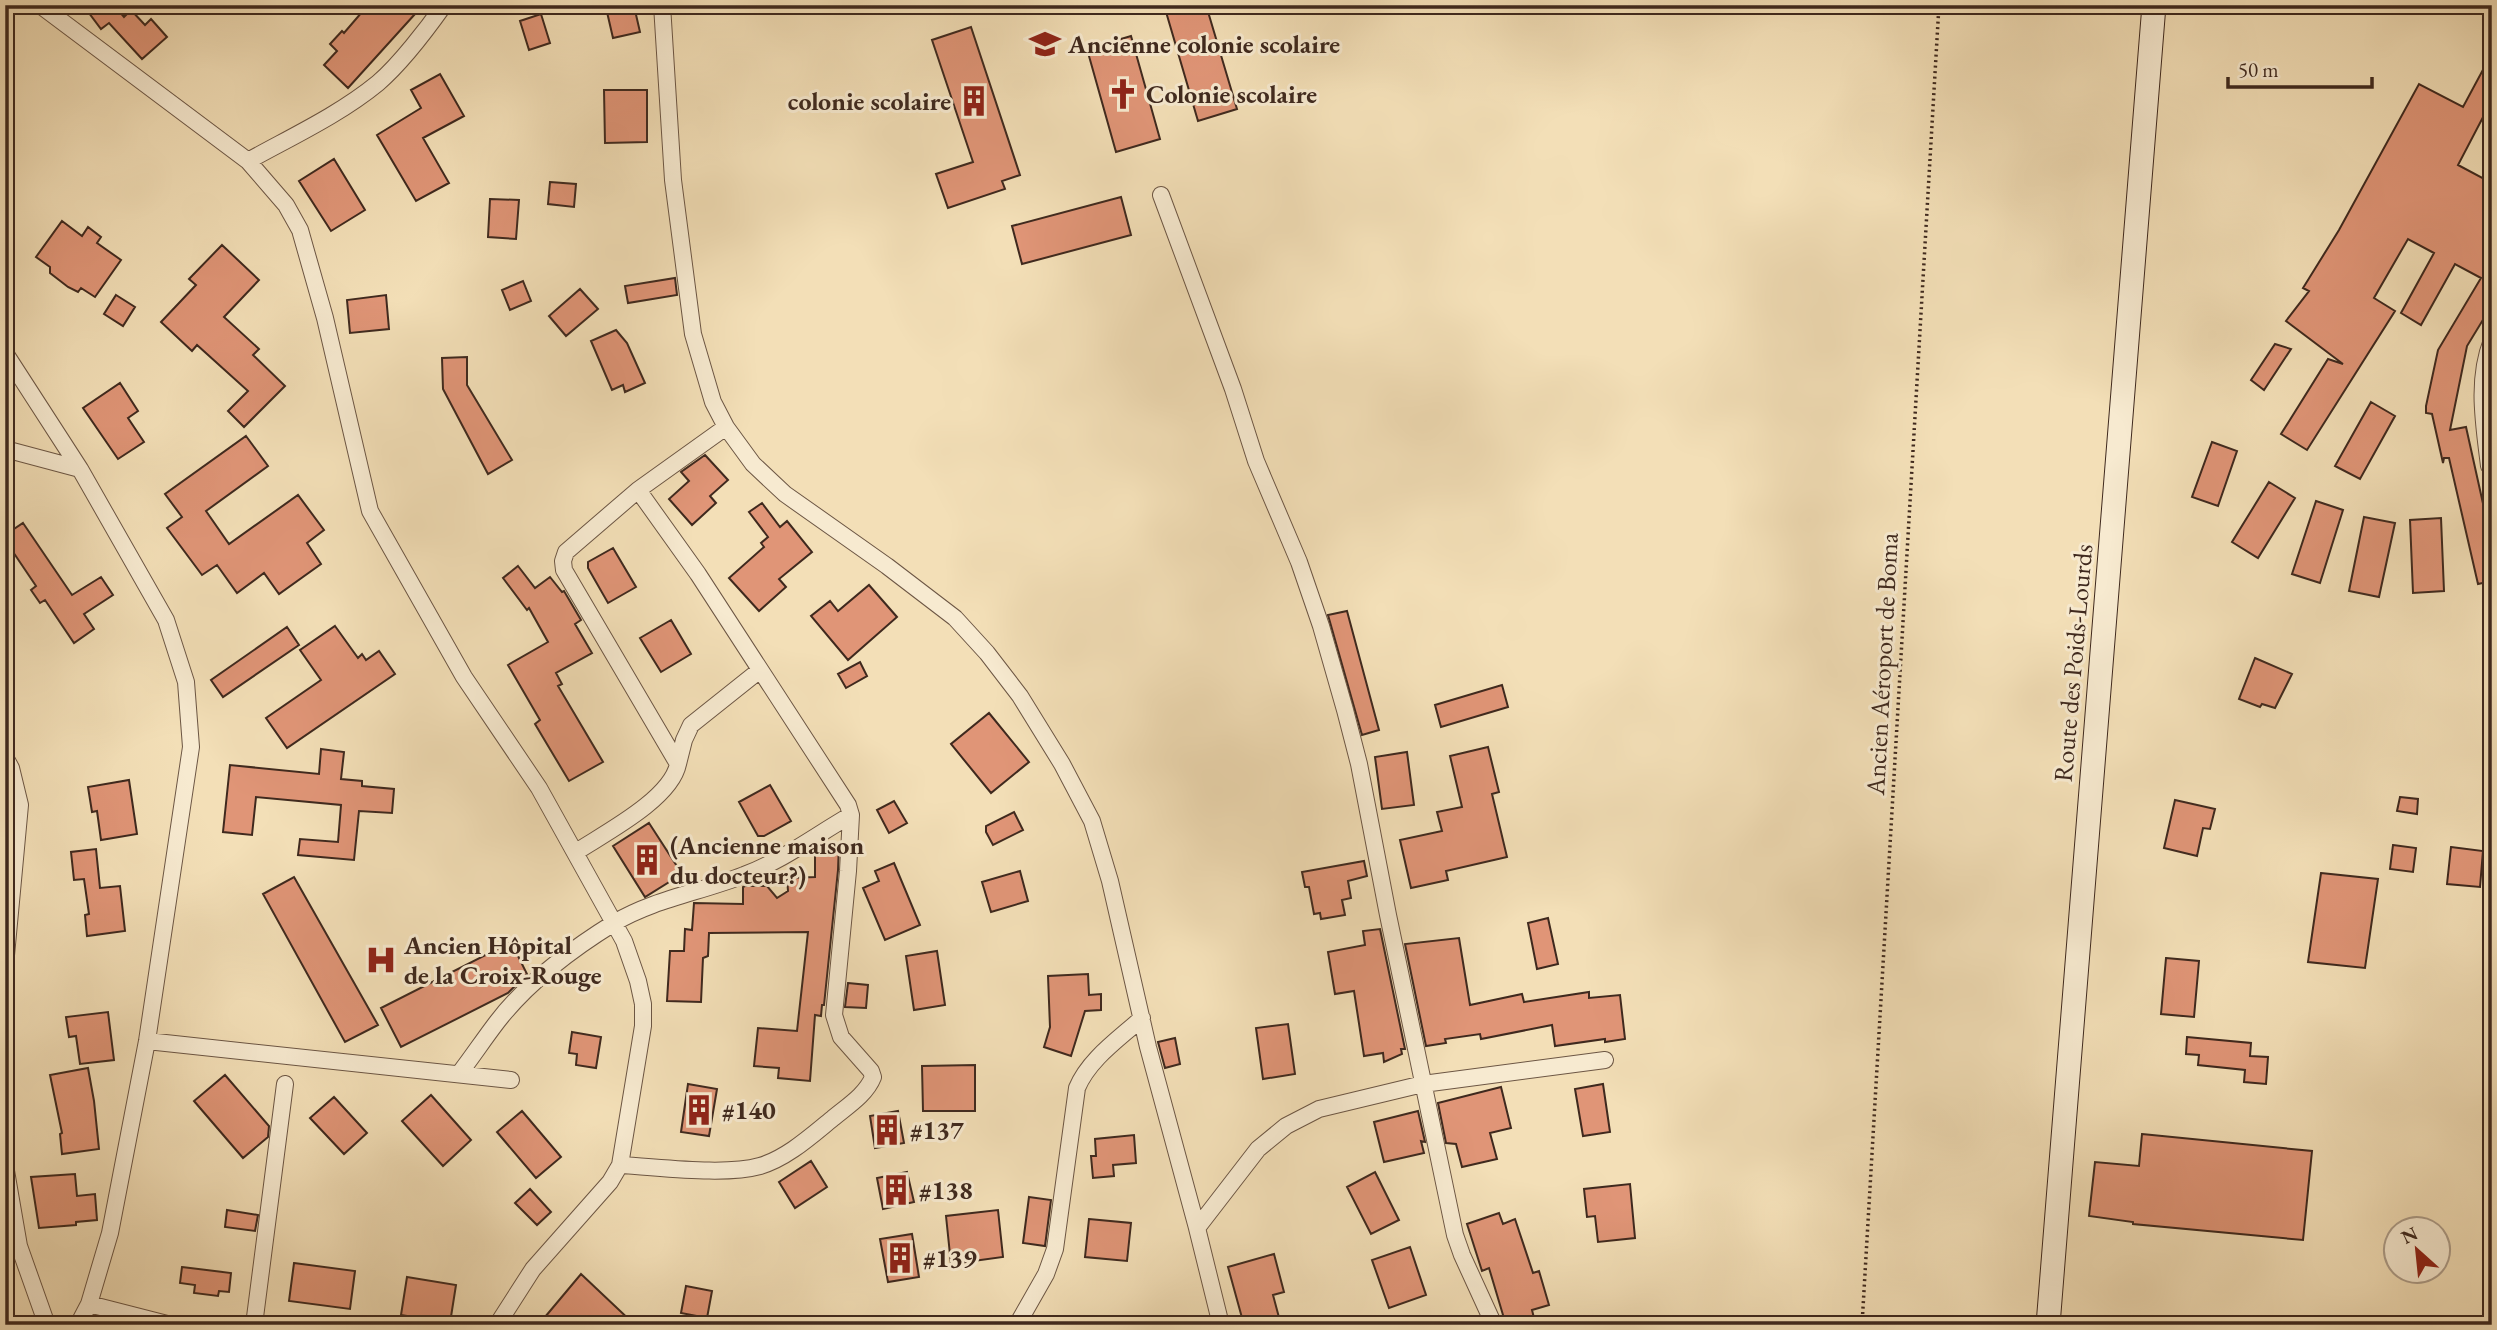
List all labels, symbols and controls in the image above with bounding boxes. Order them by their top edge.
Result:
school or university icon: Ancienne colonie scolaire [1028,27,1062,61]
place label: Ancienne colonie scolaire [1067,27,1340,61]
scale bar [2228,46,2371,90]
text: 50 m [2238,56,2279,83]
church icon: Colonie scolaire [1106,77,1140,111]
place label: Colonie scolaire [1146,77,1317,111]
place label: colonie scolaire [788,84,951,118]
building icon: colonie scolaire [957,84,991,118]
street label: Ancien Aéroport de Boma [1858,531,1906,797]
street label: Route des Poids-Lourds [2046,543,2100,783]
place label: (Ancienne maison du docteur?) [670,828,864,892]
building icon: (Ancienne maison du docteur?) [630,843,664,877]
place label: Ancien Hôpital de la Croix-Rouge [403,928,602,992]
hospital icon: Ancien Hôpital de la Croix-Rouge [364,943,398,977]
building icon: #140 [682,1093,716,1127]
place label: #140 [722,1093,776,1127]
building icon: #137 [870,1113,904,1147]
place label: #137 [910,1113,964,1147]
building icon: #138 [879,1173,913,1207]
place label: #138 [919,1173,973,1207]
north arrow [2382,1214,2452,1284]
text: N [2397,1220,2423,1250]
building icon: #139 [883,1241,917,1275]
place label: #139 [923,1241,977,1275]

